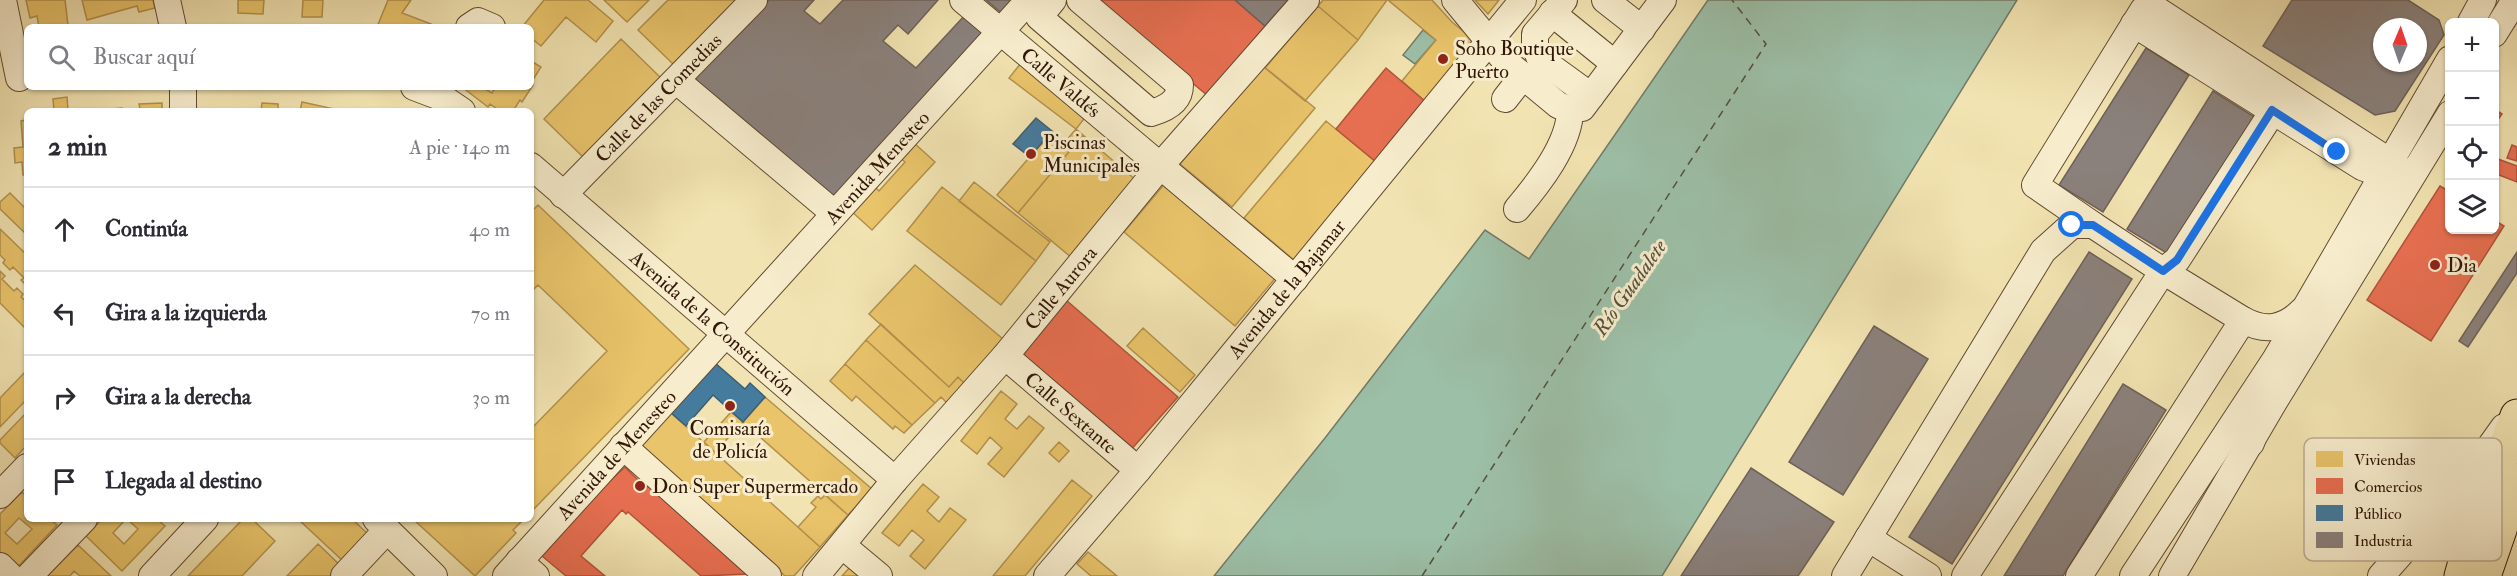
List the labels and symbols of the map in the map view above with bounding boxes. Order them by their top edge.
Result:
north arrow [2373,18,2427,72]
street label: Calle de las Comedias [589,28,727,168]
place label: Soho Boutique Puerto [1455,36,1574,84]
street label: Calle Valdés [1016,42,1106,123]
marker: Soho Boutique Puerto [1436,52,1450,66]
street label: Avenida Menesteo [819,106,935,230]
place label: Piscinas Municipales [1043,130,1140,179]
route end [2323,138,2349,164]
marker: Piscinas Municipales [1024,147,1038,161]
route start [2058,211,2084,237]
street label: Avenida de la Bajamar [1222,214,1351,364]
water label: Río Guadalete [1587,234,1673,342]
street label: Calle Aurora [1019,240,1103,335]
street label: Avenida de la Constitución [624,244,800,401]
place label: Dia [2447,253,2478,278]
marker: Dia [2428,258,2442,272]
street label: Calle Sextante [1020,366,1122,459]
street label: Avenida de Menesteo [550,384,682,525]
marker: Comisaría de Policía [723,399,737,413]
place label: Comisaría de Policía [689,416,771,464]
legend [2304,438,2502,561]
text: Viviendas [2354,450,2415,470]
place label: Don Super Supermercado [652,474,858,500]
text: Comercios [2354,477,2422,497]
marker: Don Super Supermercado [633,479,647,493]
text: Público [2354,504,2402,524]
text: Industria [2354,531,2413,551]

